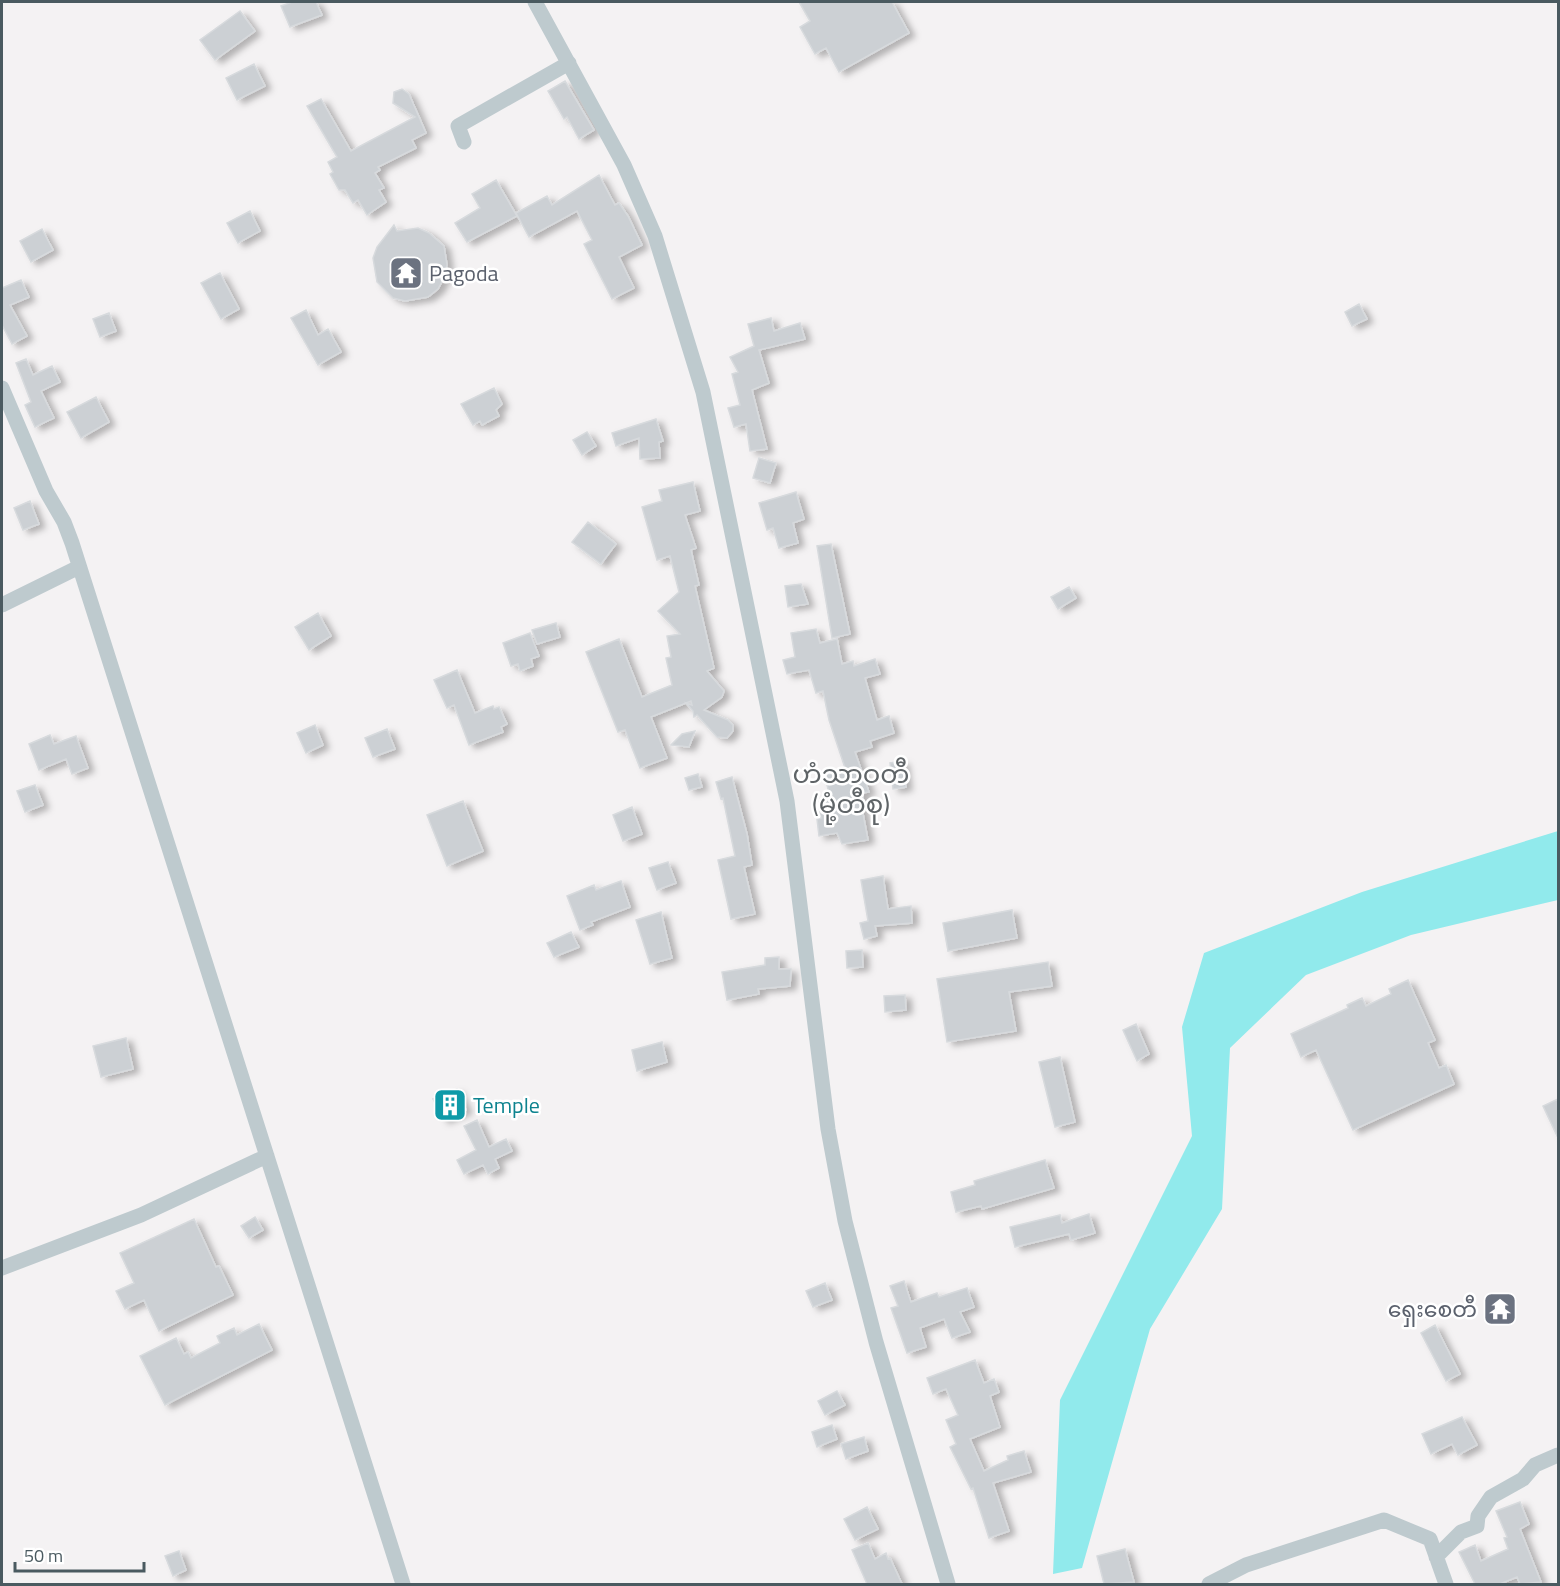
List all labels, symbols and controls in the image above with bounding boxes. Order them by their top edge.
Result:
temple icon: Pagoda [388,255,424,291]
place label: Pagoda [429,256,499,290]
district label: ဟံသာဝတီ (မုံ့တီစု) [792,754,910,825]
building icon: Temple [432,1087,468,1123]
place label: Temple [473,1088,540,1122]
temple icon: ရှေးစေတီ [1482,1291,1518,1327]
place label: ရှေးစေတီ [1388,1292,1477,1327]
scale bar [15,1535,144,1573]
text: 50 m [24,1542,63,1569]

